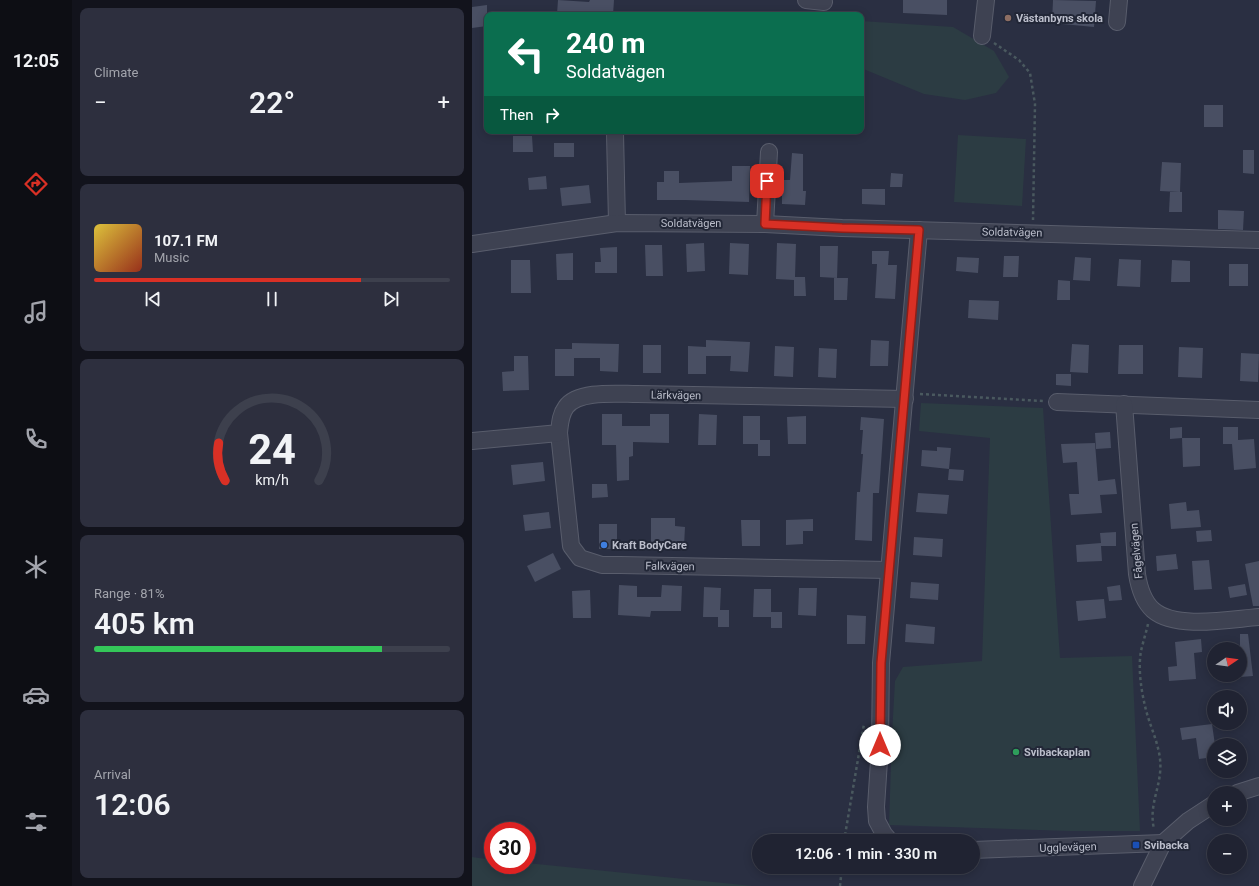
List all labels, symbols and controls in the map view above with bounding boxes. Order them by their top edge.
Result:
place label: Västanbyns skola [1016,12,1103,25]
marker: Västanbyns skola [1003,13,1013,23]
text: 240 m [566,27,645,60]
icon: left [500,28,552,80]
text: 12:05 [13,50,59,71]
text: Soldatvägen [566,61,665,82]
text: Climate [94,65,138,80]
text: 22° [249,85,295,120]
text: − [94,90,107,115]
text: + [438,90,450,115]
icon: right [541,104,563,126]
text: Then [500,106,533,124]
pin [750,164,784,198]
icon: directions [22,170,50,198]
icon: arrive [756,170,778,192]
street label: Soldatvägen [661,217,721,230]
street label: Soldatvägen [982,225,1042,240]
text: 107.1 FM [154,232,218,250]
text: Music [154,250,189,265]
icon: previous [142,288,164,310]
icon: pause [261,288,283,310]
icon: next [380,288,402,310]
icon: music [22,298,50,326]
street label: Lärkvägen [651,389,701,402]
icon: phone [22,425,50,453]
text: 24 [248,425,296,474]
text: km/h [255,472,289,488]
street label: Fågelvägen [1128,523,1145,579]
place label: Kraft BodyCare [612,539,687,552]
marker: Kraft BodyCare [599,540,609,550]
icon: climate [22,553,50,581]
street label: Falkvägen [645,560,695,573]
text: Range · 81% [94,586,164,601]
text: 405 km [94,606,195,641]
north arrow [1207,642,1247,682]
map controls [1207,642,1247,874]
icon: car [22,681,50,709]
button: sound [1207,690,1247,730]
position arrow [859,724,901,766]
button: layers [1207,738,1247,778]
place label: Svibackaplan [1024,746,1090,759]
marker: Svibackaplan [1011,747,1021,757]
text: Arrival [94,767,131,782]
button: + [1207,786,1247,826]
text: 12:06 [94,787,171,822]
icon: filters [22,808,50,836]
speed limit sign: 30 [484,822,536,874]
button: − [1207,834,1247,874]
place label: Svibacka [1144,839,1189,852]
street label: Ugglevägen [1039,840,1097,855]
marker: Svibacka [1131,840,1141,850]
text: 12:06 · 1 min · 330 m [795,845,937,863]

